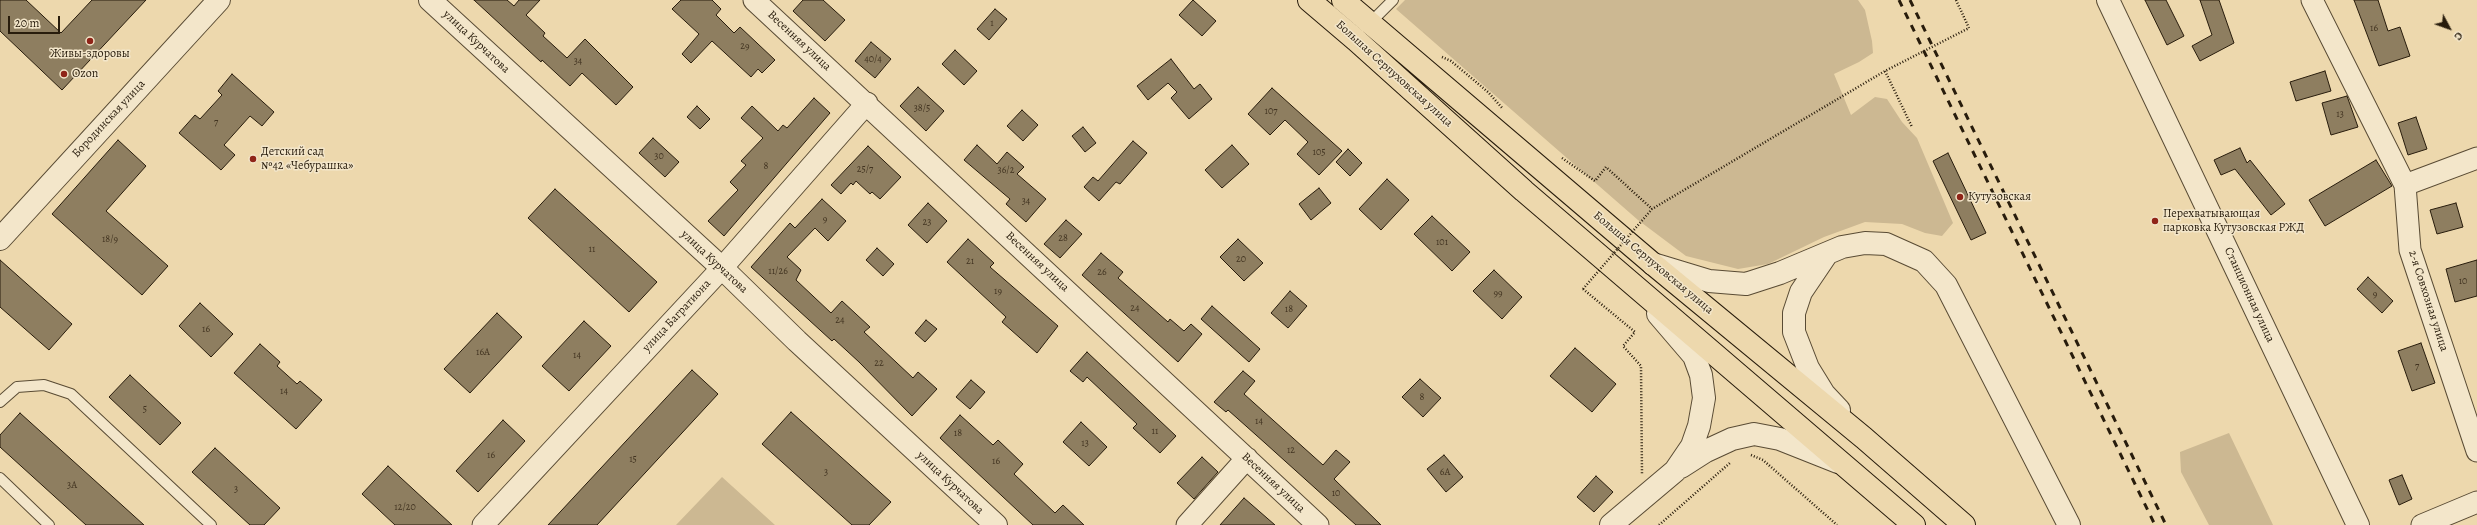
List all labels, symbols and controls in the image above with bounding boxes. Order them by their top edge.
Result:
street label: улица Курчатова [440,7,512,77]
scale bar [10,8,62,34]
street label: Весенняя улица [764,8,834,74]
north arrow [2429,8,2469,48]
text: 20 m [15,15,39,31]
house number: 1 [990,18,994,30]
street label: Большая Серпуховская улица [1333,18,1455,130]
house number: 16 [2370,23,2378,35]
text: С [2451,29,2466,44]
marker: Живы-здоровы [85,36,95,46]
house number: 29 [740,41,750,53]
place label: Живы-здоровы [50,47,130,61]
house number: 40/4 [864,54,882,66]
house number: 34 [574,56,582,68]
place label: Ozon [72,67,98,81]
marker: Ozon [59,69,69,79]
street label: Бородинская улица [69,77,149,161]
house number: 38/5 [914,103,930,115]
house number: 107 [1265,106,1277,118]
house number: 13 [2336,109,2344,121]
house number: 7 [214,117,218,129]
place label: Детский сад №42 «Чебурашка» [261,145,353,173]
house number: 105 [1312,147,1326,159]
house number: 30 [654,151,664,163]
marker: Детский сад №42 «Чебурашка» [248,154,258,164]
house number: 8 [764,161,768,173]
house number: 25/7 [857,164,873,176]
house number: 36/2 [998,165,1014,177]
place label: Кутузовская [1968,190,2031,204]
marker: Кутузовская [1955,192,1965,202]
house number: 34 [1022,196,1030,208]
place label: Перехватывающая парковка Кутузовская РЖД [2163,207,2304,235]
street label: Большая Серпуховская улица [1590,209,1716,317]
house number: 9 [823,214,827,226]
marker: Перехватывающая парковка Кутузовская РЖД [2150,216,2160,226]
house number: 23 [923,217,931,229]
street label: улица Курчатова [678,227,750,297]
street label: Весенняя улица [1002,229,1072,295]
house number: 28 [1058,233,1068,245]
house number: 18/9 [102,234,118,246]
house number: 101 [1436,237,1448,249]
house number: 11 [589,244,595,256]
street label: Станционная улица [2221,245,2277,345]
street label: 2-я Совхозная улица [2405,249,2451,353]
house number: 20 [1236,254,1246,266]
house number: 21 [966,256,974,268]
house number: 11/26 [768,266,788,278]
house number: 26 [1097,267,1107,279]
house number: 10 [2459,276,2467,288]
street label: улица Багратиона [640,277,714,355]
house number: 19 [994,286,1002,298]
house number: 99 [1493,288,1503,300]
house number: 9 [2373,289,2377,301]
house number: 24 [1130,303,1140,315]
house number: 18 [1285,304,1293,316]
house number: 24 [835,315,845,327]
house number: 16 [202,324,210,336]
house number: 16А [476,347,490,359]
house number: 14 [573,350,581,362]
house number: 22 [874,358,884,370]
house number: 7 [2415,361,2419,373]
house number: 14 [280,386,288,398]
house number: 8 [1420,392,1424,404]
house number: 5 [143,404,147,416]
house number: 14 [1255,416,1263,428]
house number: 11 [1152,426,1158,438]
house number: 18 [954,428,962,440]
house number: 13 [1081,438,1089,450]
house number: 12 [1287,445,1295,457]
street label: улица Курчатова [914,448,986,518]
house number: 16 [487,450,495,462]
street label: Весенняя улица [1238,450,1308,516]
house number: 15 [629,454,637,466]
house number: 16 [992,456,1000,468]
house number: 3 [824,467,828,479]
house number: 6А [1440,467,1450,479]
house number: 3А [67,480,77,492]
house number: 3 [234,484,238,496]
house number: 10 [1332,488,1340,500]
house number: 12/20 [394,502,416,514]

